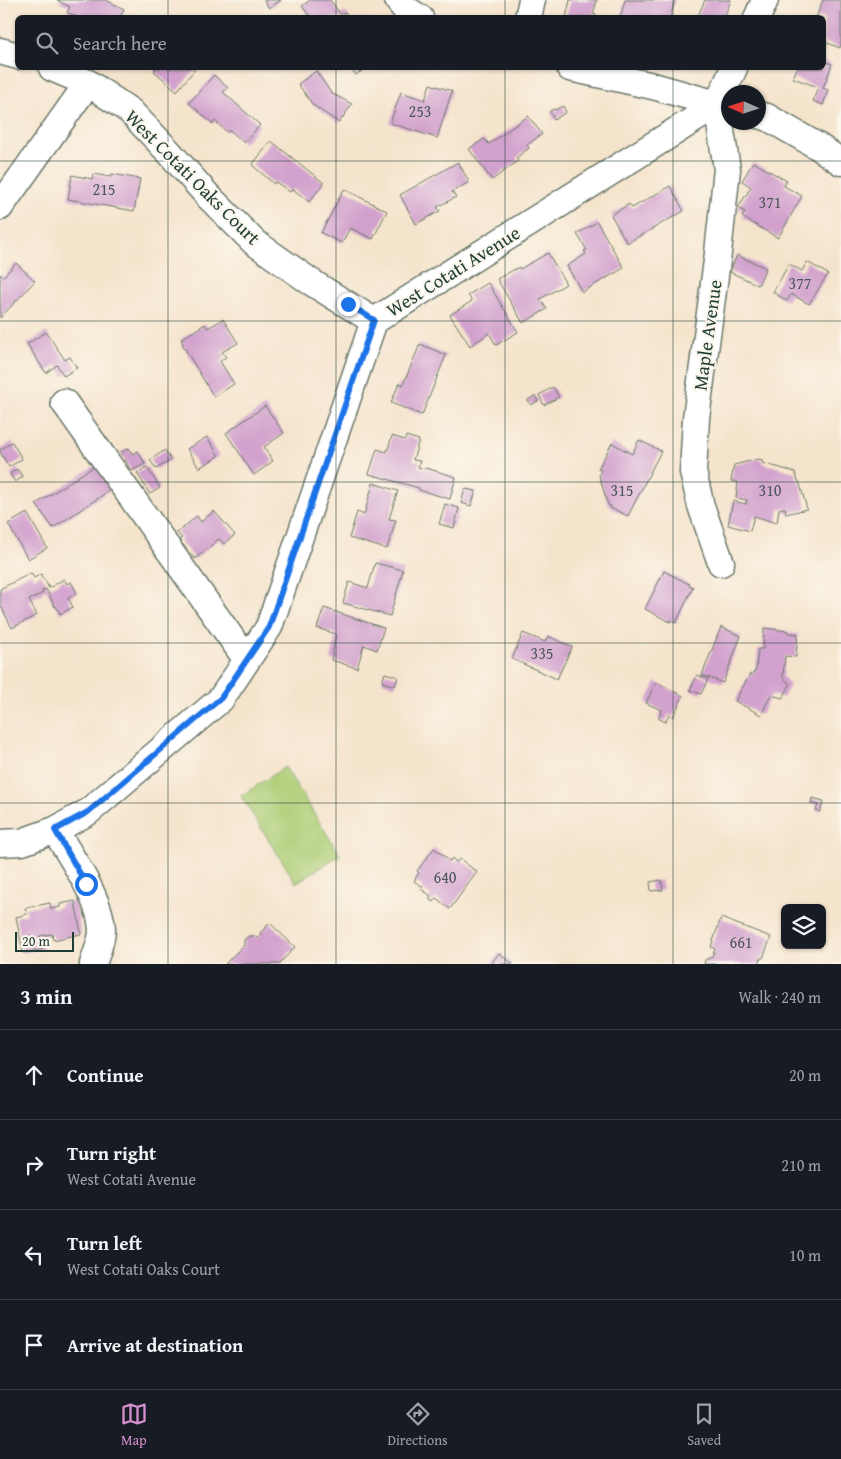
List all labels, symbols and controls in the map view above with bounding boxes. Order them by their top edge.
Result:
search box [15,15,826,70]
icon: search [33,29,61,57]
text: Search here [73,29,167,57]
north arrow [721,85,766,130]
house number: 253 [408,99,432,123]
street label: West Cotati Oaks Court [119,103,267,251]
house number: 215 [92,177,116,201]
house number: 371 [758,190,782,214]
street label: West Cotati Avenue [381,219,525,323]
house number: 377 [788,271,812,295]
street label: Maple Avenue [685,278,729,392]
route end [337,293,360,316]
house number: 315 [610,478,634,502]
house number: 310 [758,478,782,502]
house number: 335 [530,641,554,665]
house number: 640 [433,865,457,889]
route start [75,873,98,896]
map controls [781,904,826,949]
button: layers [781,904,826,949]
scale bar [15,929,74,952]
house number: 661 [729,930,753,954]
text: 20 m [22,931,50,951]
text: 3 min [20,981,72,1012]
text: Walk · 240 m [738,985,821,1009]
icon: ahead [20,1061,48,1089]
text: Continue [67,1061,144,1089]
text: 20 m [789,1063,821,1087]
text: Turn right [67,1139,156,1167]
icon: right [20,1151,48,1179]
text: 210 m [781,1153,821,1177]
text: West Cotati Avenue [67,1167,196,1191]
text: Turn left [67,1229,142,1257]
icon: left [20,1241,48,1269]
text: 10 m [789,1243,821,1267]
text: West Cotati Oaks Court [67,1257,220,1281]
icon: arrive [20,1331,48,1359]
text: Arrive at destination [67,1331,243,1359]
tab: Map [120,1400,148,1450]
tab: Directions [387,1400,448,1450]
tab: Saved [687,1400,721,1450]

